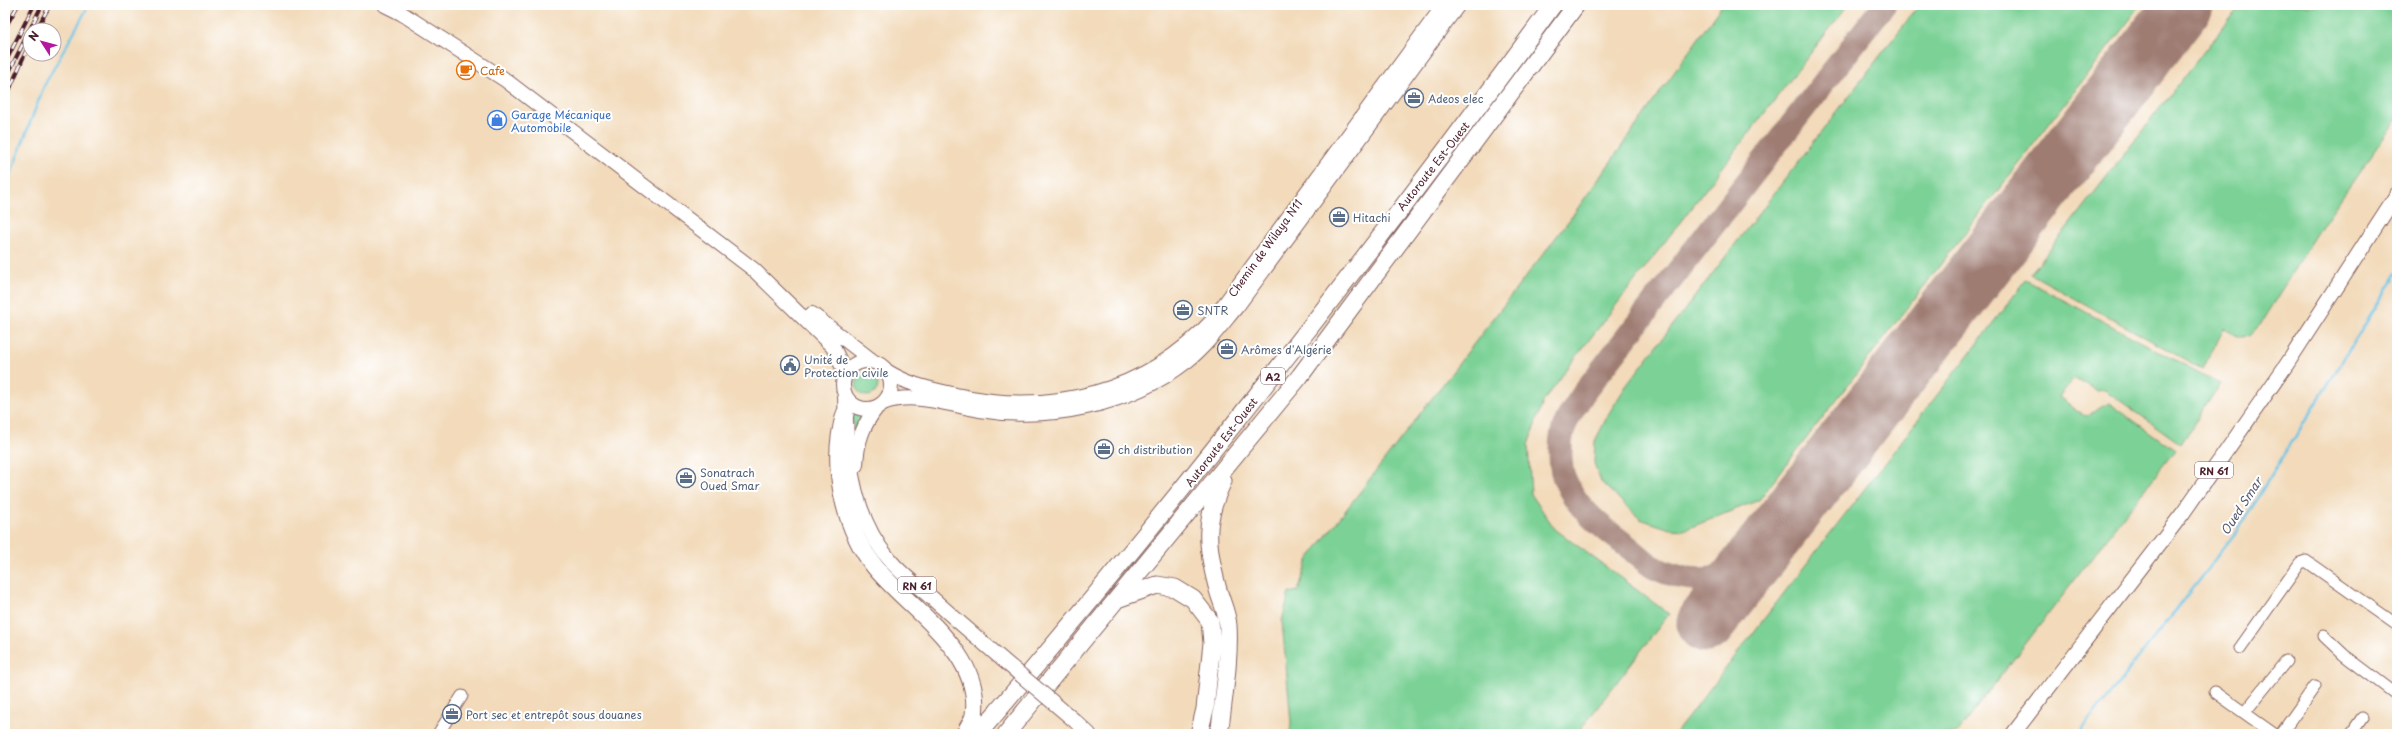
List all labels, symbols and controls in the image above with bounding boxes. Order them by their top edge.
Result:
north arrow [22,22,62,62]
text: N [24,27,43,44]
cafe icon: Cafe [455,59,477,81]
place label: Cafe [480,62,505,79]
office icon: Adeos elec [1403,87,1425,109]
place label: Adeos elec [1428,90,1484,107]
place label: Garage Mécanique Automobile [511,106,611,136]
shop icon: Garage Mécanique Automobile [486,109,508,131]
street label: Autoroute Est-Ouest [1393,117,1474,214]
street label: Chemin de Wilaya N11 [1224,196,1306,300]
office icon: Hitachi [1328,206,1350,228]
place label: Hitachi [1353,209,1391,226]
office icon: SNTR [1172,299,1194,321]
place label: SNTR [1197,302,1228,319]
office icon: Arômes d'Algérie [1216,338,1238,360]
place label: Arômes d'Algérie [1241,341,1332,358]
place label: Unité de Protection civile [804,351,889,381]
public building icon: Unité de Protection civile [779,354,801,376]
road number: A2 [1261,368,1285,384]
street label: Autoroute Est-Ouest [1181,393,1262,490]
office icon: ch distribution [1093,438,1115,460]
place label: ch distribution [1118,441,1193,458]
road number: RN 61 [2195,462,2233,478]
place label: Sonatrach Oued Smar [700,464,759,494]
office icon: Sonatrach Oued Smar [675,467,697,489]
water label: Oued Smar [2216,473,2267,538]
road number: RN 61 [898,577,936,593]
office icon: Port sec et entrepôt sous douanes [441,703,463,725]
place label: Port sec et entrepôt sous douanes [466,706,642,723]

